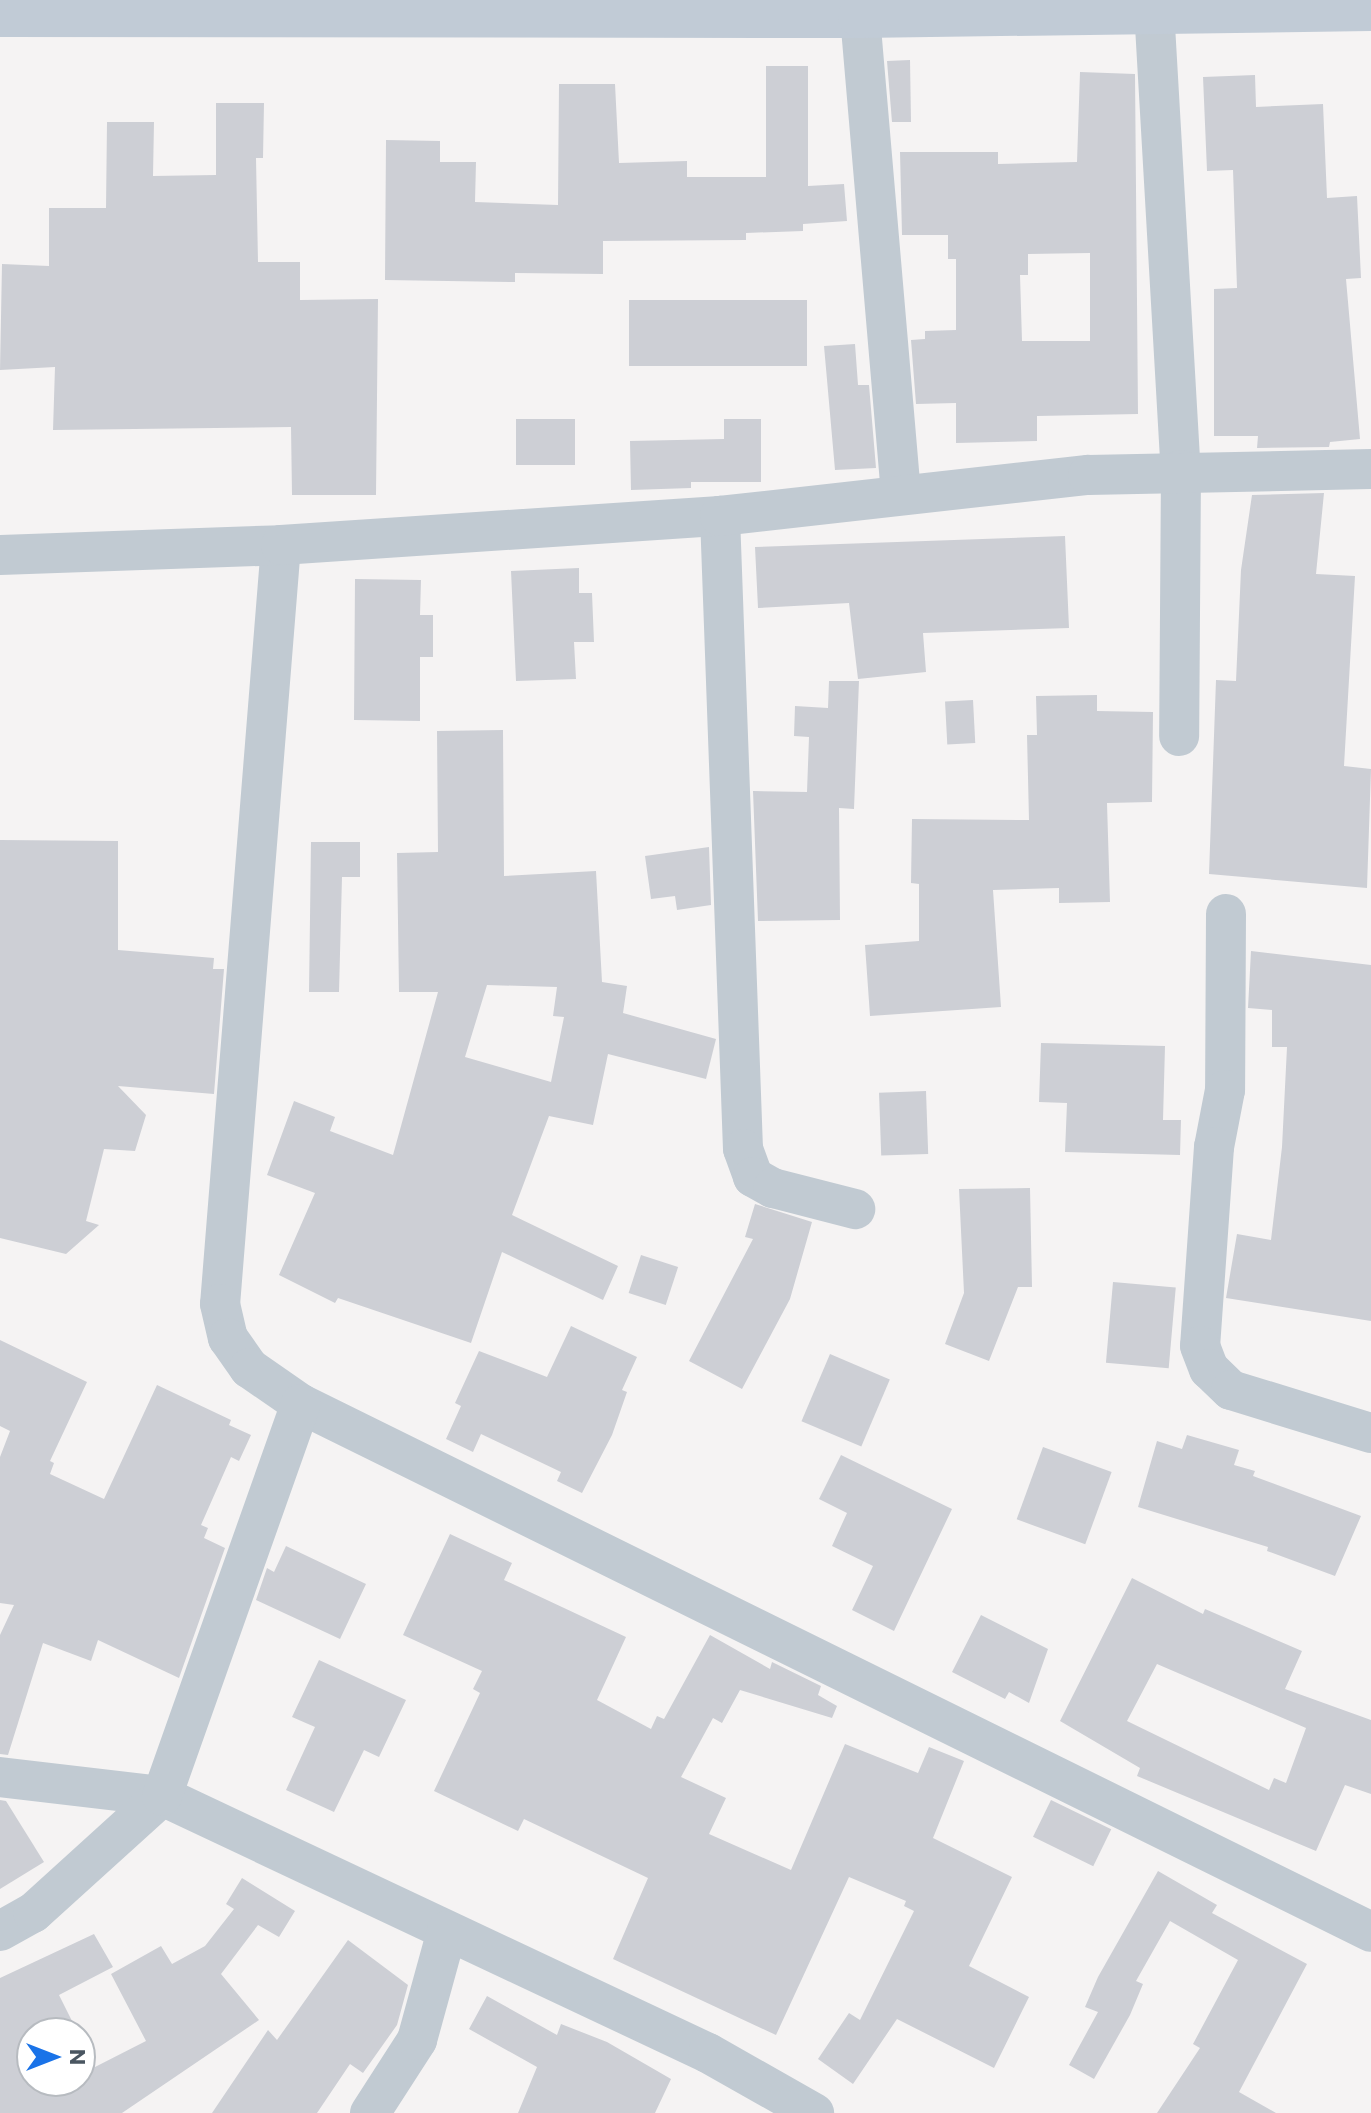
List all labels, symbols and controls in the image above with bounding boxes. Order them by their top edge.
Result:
north arrow [16,2017,96,2097]
text: N [65,2049,92,2065]

